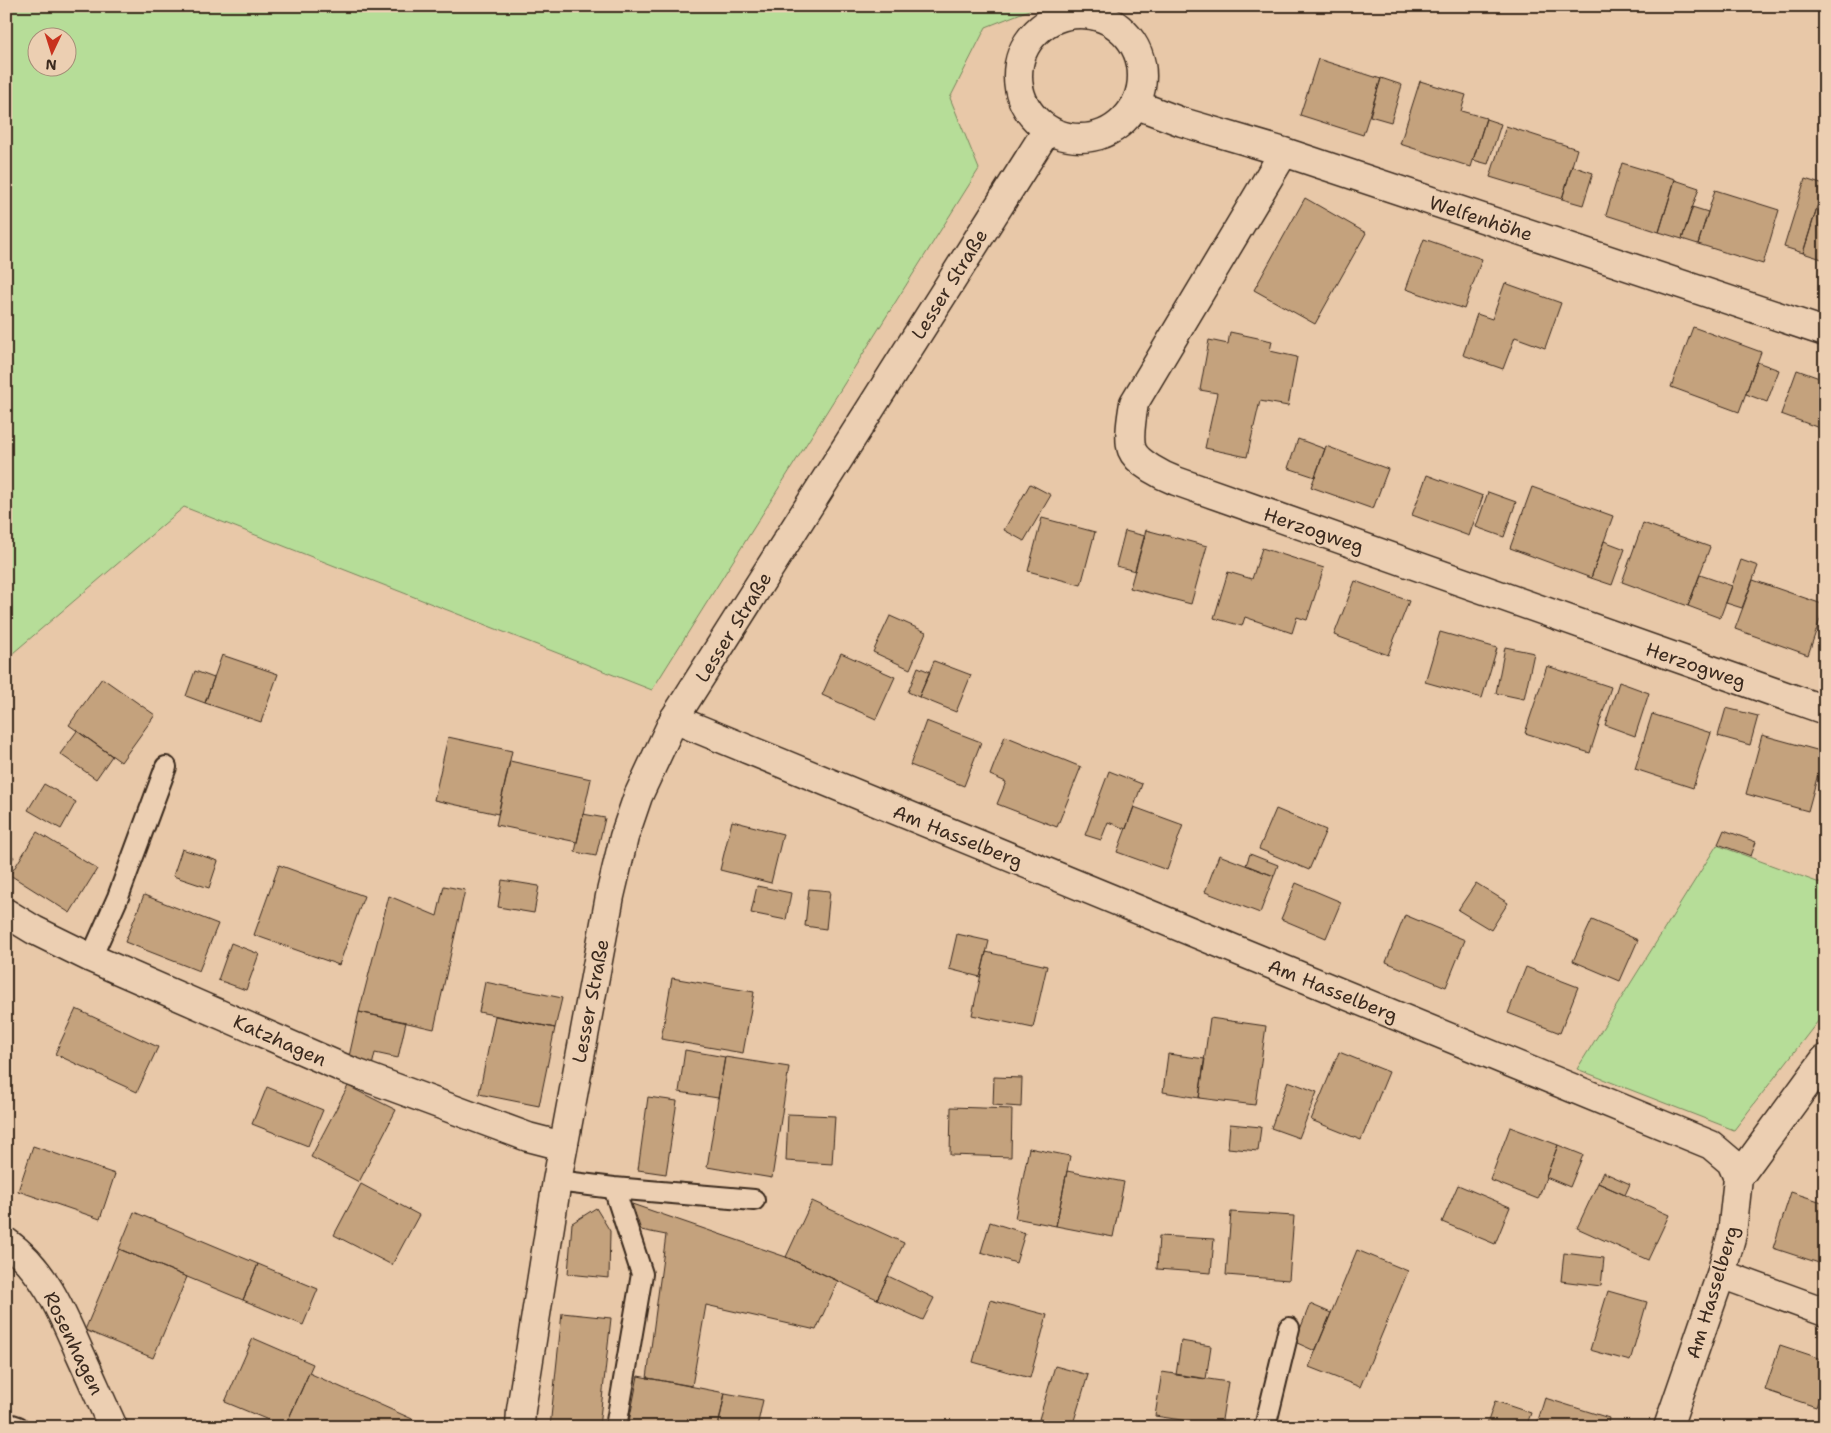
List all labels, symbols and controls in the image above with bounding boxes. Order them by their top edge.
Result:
north arrow [28,28,78,78]
text: N [45,56,57,74]
street label: Welfenhöhe [1426,190,1536,247]
street label: Lesser Straße [906,224,993,344]
street label: Herzogweg [1260,502,1367,559]
street label: Lesser Straße [690,567,777,687]
street label: Herzogweg [1642,637,1749,694]
street label: Am Hasselberg [889,799,1026,874]
street label: Lesser Straße [566,937,615,1065]
street label: Am Hasselberg [1264,953,1401,1028]
street label: Katzhagen [229,1009,330,1072]
street label: Am Hasselberg [1680,1223,1745,1362]
street label: Rosenhagen [38,1287,109,1399]

